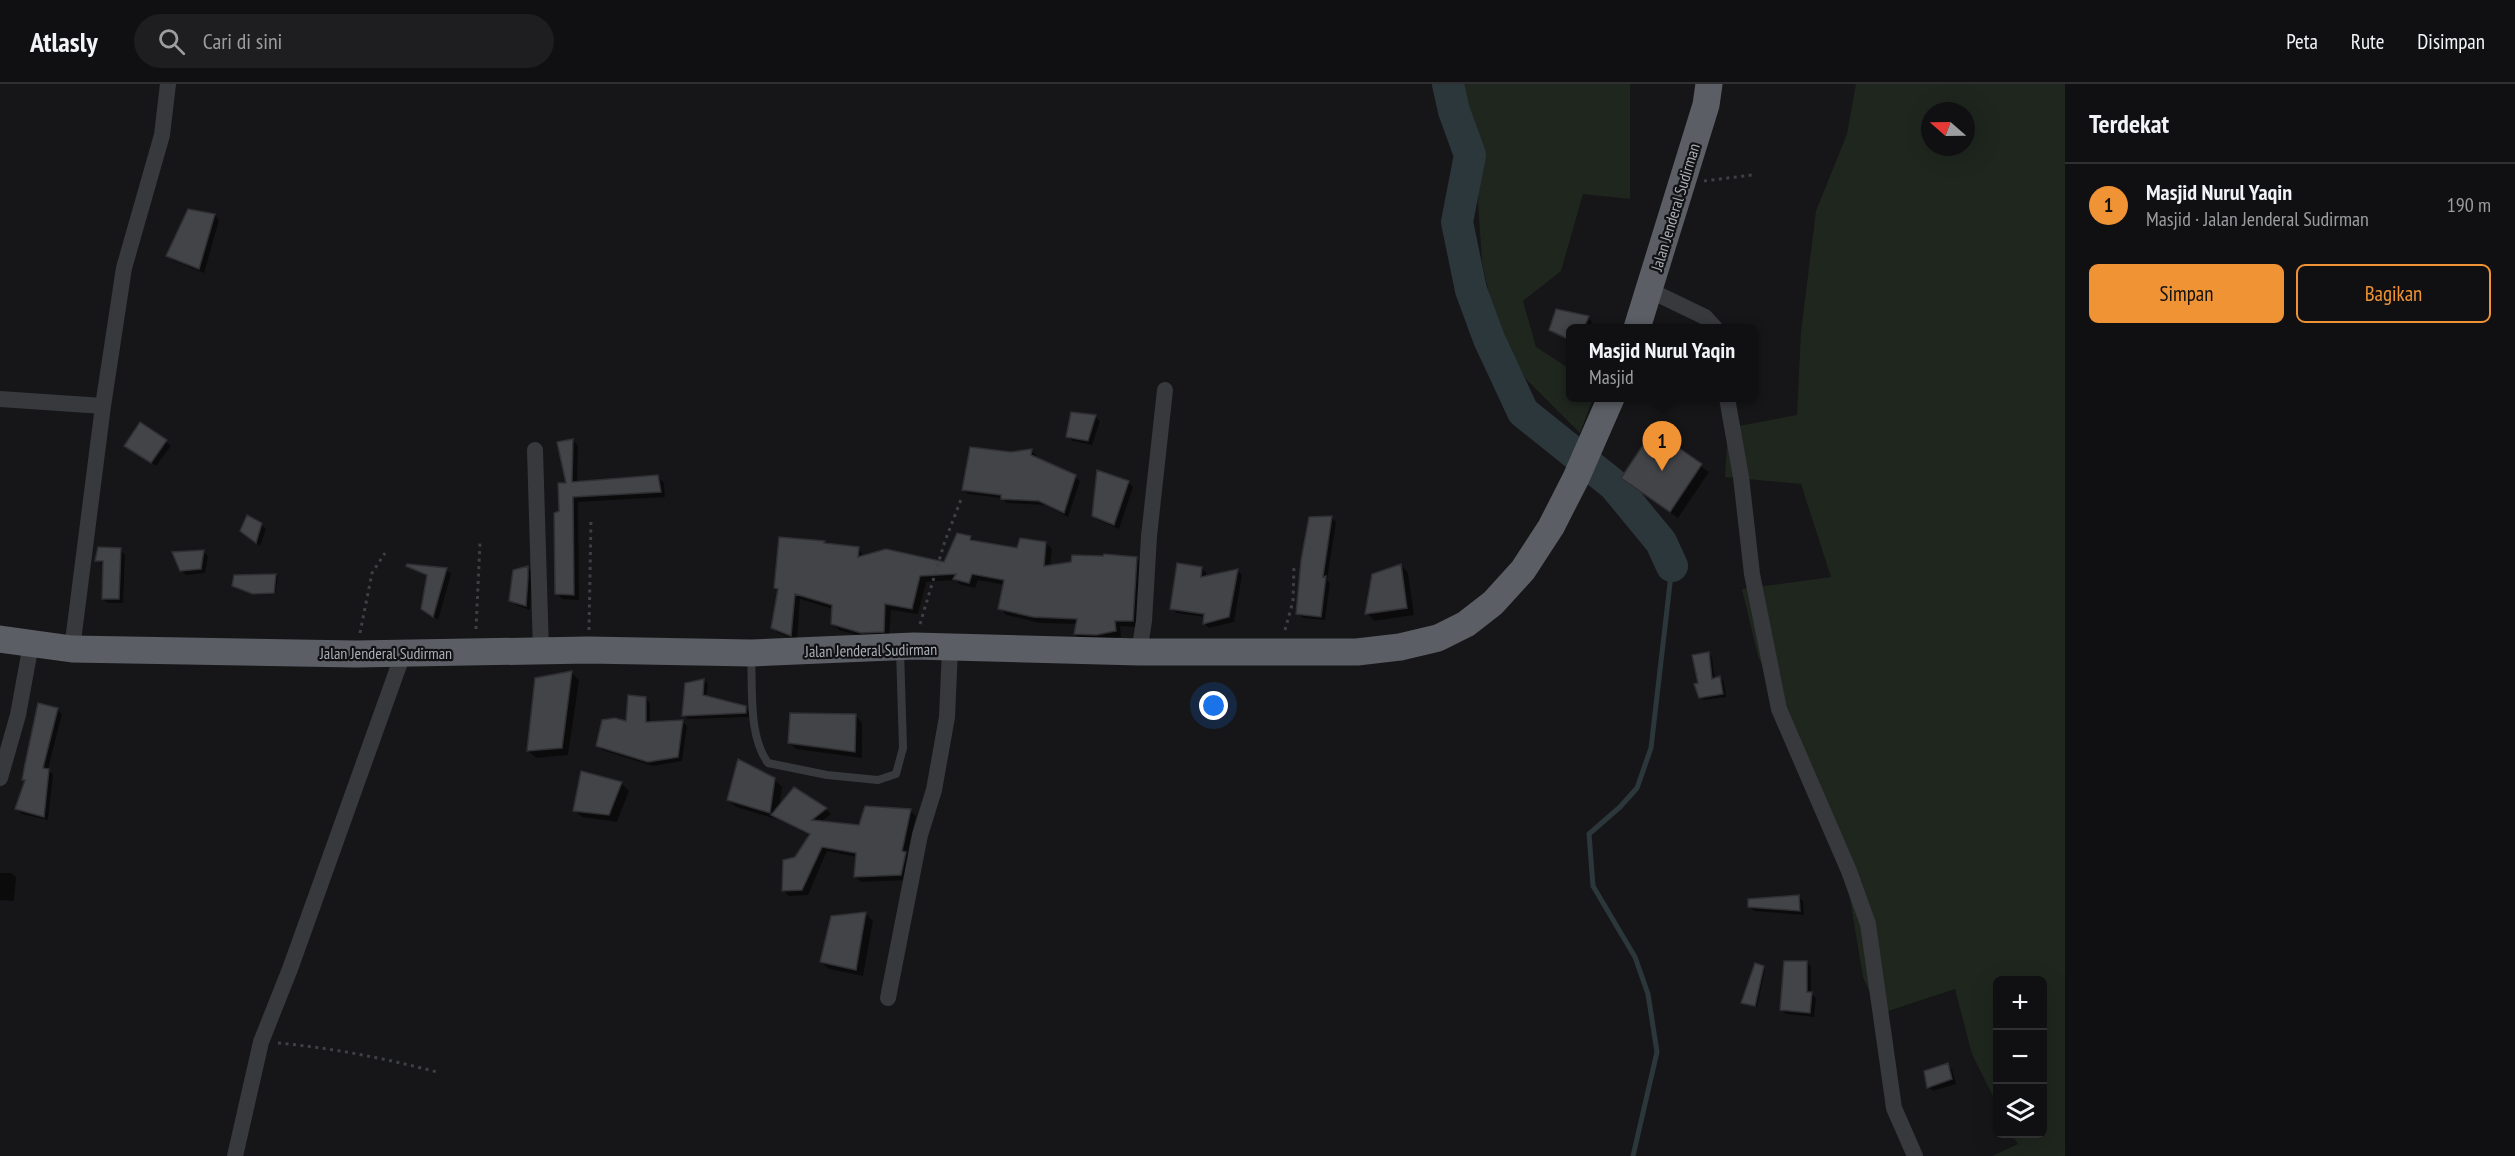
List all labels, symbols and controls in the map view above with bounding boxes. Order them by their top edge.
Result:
search box [134,14,554,68]
text: Atlasly [30,23,98,60]
icon: search [155,25,188,58]
text: Cari di sini [203,27,282,55]
text: Peta [2286,28,2318,55]
text: Rute [2351,28,2384,55]
text: Disimpan [2417,28,2485,55]
north arrow [1921,102,1975,156]
text: Terdekat [2089,107,2169,140]
street label: Jalan Jenderal Sudirman [1646,141,1704,274]
text: Masjid Nurul Yaqin [2146,178,2292,206]
text: 1 [2104,192,2113,218]
text: 190 m [2447,192,2491,218]
text: Masjid · Jalan Jenderal Sudirman [2146,206,2369,232]
button: Simpan [2089,264,2284,323]
button: Bagikan [2296,264,2491,323]
popup [1566,324,1758,402]
text: Masjid Nurul Yaqin [1589,336,1735,364]
text: Masjid [1589,364,1634,390]
pin: 1 [1642,422,1682,471]
street label: Jalan Jenderal Sudirman [804,639,937,661]
street label: Jalan Jenderal Sudirman [319,643,452,663]
your location [1199,691,1228,720]
map controls [1993,976,2047,1138]
button: + [1993,976,2047,1030]
button: − [1993,1030,2047,1084]
button: layers [1993,1084,2047,1138]

